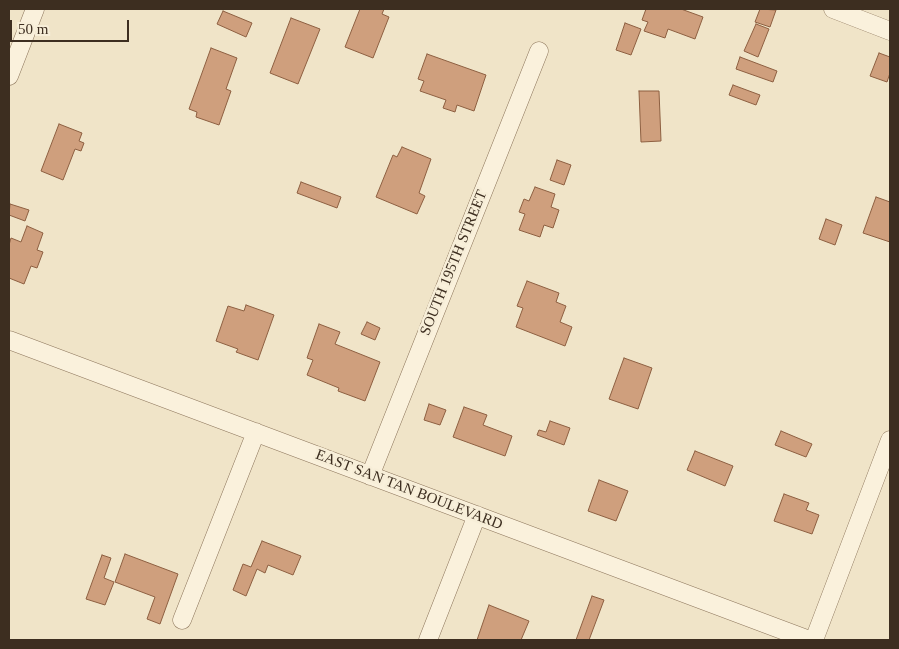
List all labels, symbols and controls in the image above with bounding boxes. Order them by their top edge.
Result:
scale bar [12,10,131,42]
text: 50 m [18,21,48,37]
street label: SOUTH 195TH STREET [417,188,491,338]
street label: EAST SAN TAN BOULEVARD [313,446,505,534]

